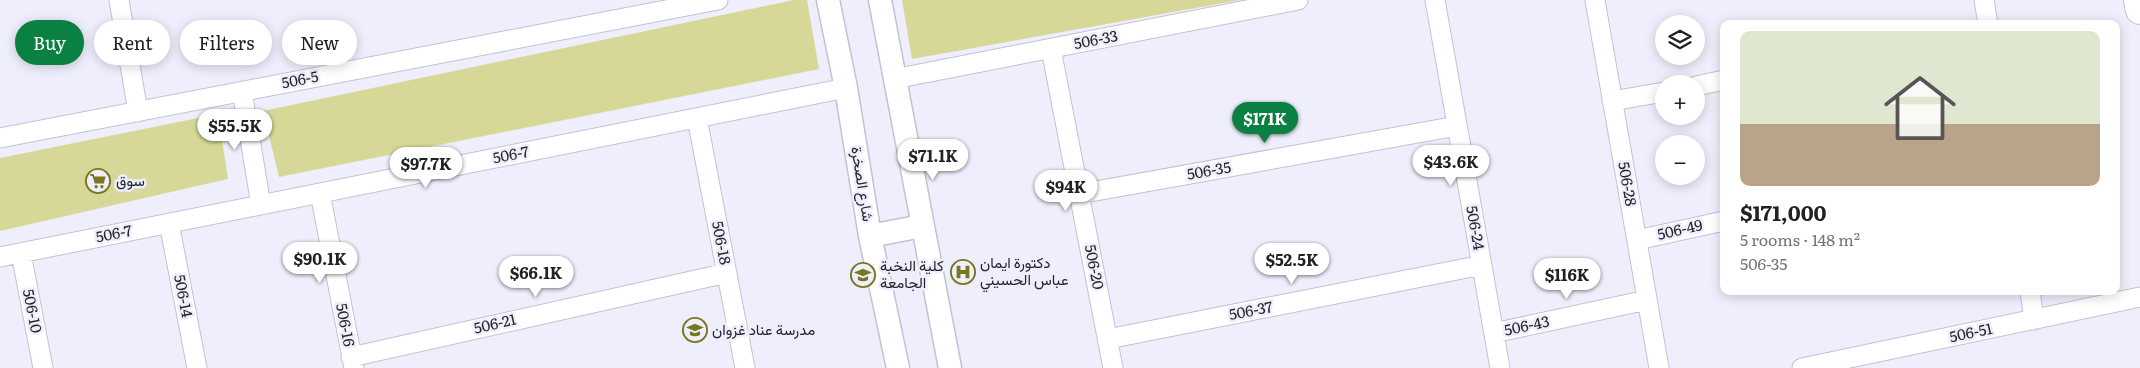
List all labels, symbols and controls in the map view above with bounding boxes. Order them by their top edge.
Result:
map controls [1655,15,1705,185]
button: layers [1655,15,1705,65]
chip: Buy [15,20,84,65]
chip: Rent [94,20,170,65]
chip: Filters [180,20,272,65]
chip: New [282,20,357,65]
street label: 506-33 [1072,23,1120,54]
icon: home [1875,63,1965,153]
street label: 506-5 [279,64,321,93]
button: + [1655,75,1705,125]
pin: $171K [1230,102,1300,144]
text: $171K [1243,106,1287,130]
pin: $55.5K [194,108,276,151]
text: $55.5K [208,113,262,137]
button: − [1655,135,1705,185]
pin: $71.1K [892,138,974,181]
street label: 506-7 [491,139,531,168]
text: $71.1K [908,143,958,167]
pin: $43.6K [1410,144,1492,187]
street label: شارع الصخرة [845,145,881,223]
pin: $97.7K [385,146,467,189]
text: $43.6K [1423,149,1479,173]
text: $97.7K [401,151,451,175]
street label: 506-35 [1185,154,1233,185]
street label: 506-28 [1613,160,1644,208]
supermarket icon: سوق [85,168,111,194]
place label: سوق [116,168,145,191]
pin: $94K [1036,170,1096,212]
text: $94K [1046,174,1086,198]
text: $171,000 [1740,196,1827,227]
street label: 506-24 [1461,204,1492,252]
street label: 506-49 [1655,212,1705,245]
street label: 506-7 [94,218,134,247]
street label: 506-18 [707,219,738,267]
text: 5 rooms · 148 m² [1740,227,1860,251]
pin: $90.1K [279,242,361,284]
street label: 506-20 [1080,242,1111,291]
pin: $52.5K [1251,242,1333,285]
text: $90.1K [293,246,347,270]
text: $52.5K [1265,247,1319,271]
place label: دكتورة ايمان عباس الحسيني [980,250,1069,293]
text: 506-35 [1740,251,1787,275]
place label: كلية النخبة الجامعة [880,253,944,293]
pin: $66.1K [495,256,577,298]
pin: $116K [1532,258,1602,300]
hospital icon: دكتورة ايمان عباس الحسيني [950,259,976,285]
text: $66.1K [510,260,562,284]
school or university icon: كلية النخبة الجامعة [850,262,876,288]
text: $116K [1545,262,1589,286]
street label: 506-14 [169,272,200,319]
street label: 506-10 [18,287,49,335]
street label: 506-37 [1227,294,1275,325]
street label: 506-16 [331,301,362,348]
street label: 506-21 [471,307,518,339]
street label: 506-43 [1502,308,1552,341]
street label: 506-51 [1947,316,1994,347]
school or university icon: مدرسة عناد غزوان [682,317,708,343]
place label: مدرسة عناد غزوان [712,317,815,340]

